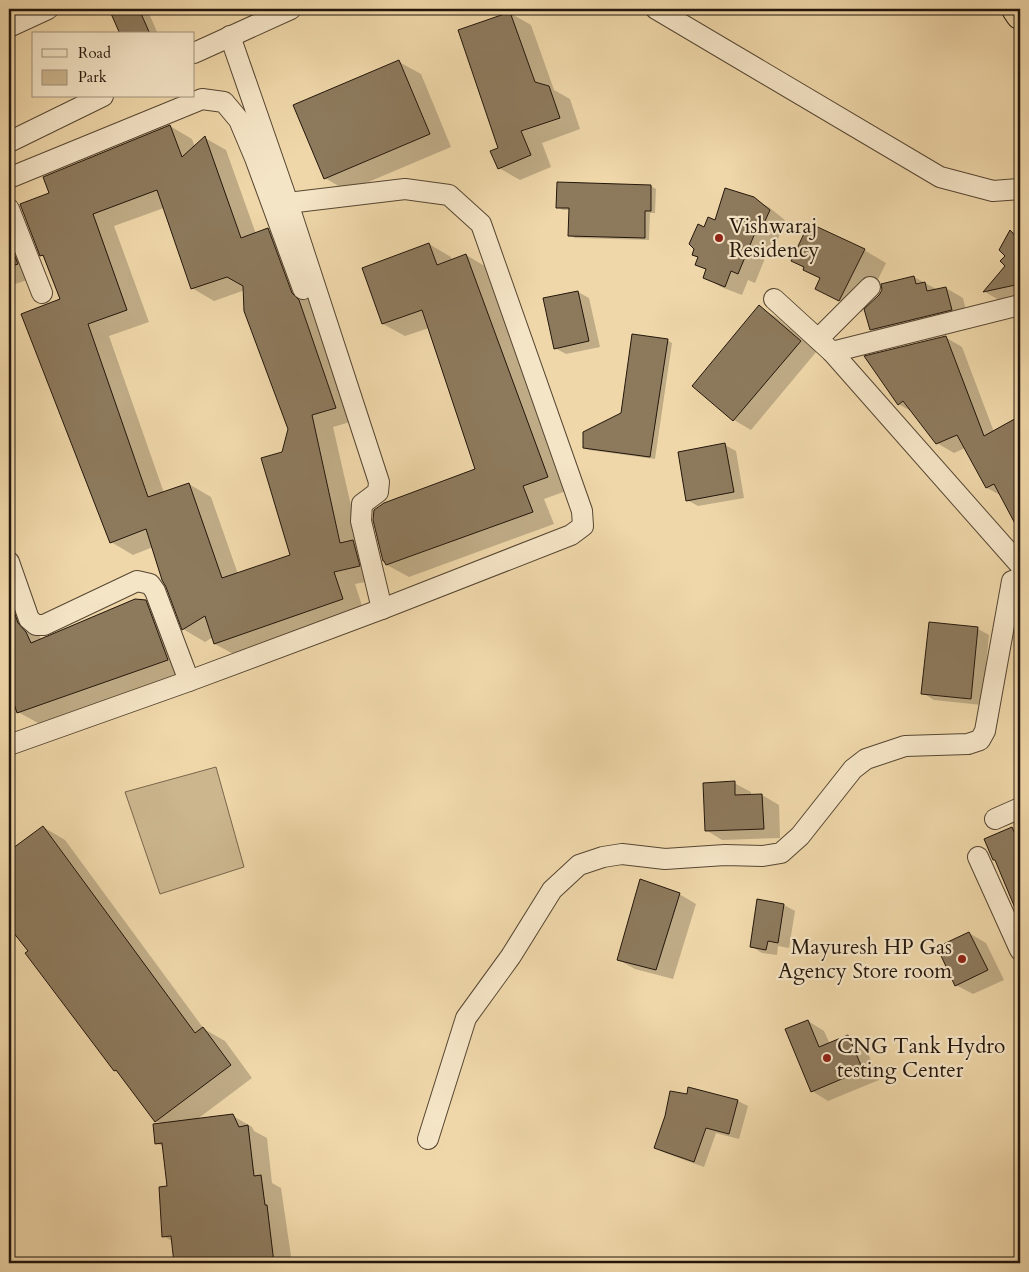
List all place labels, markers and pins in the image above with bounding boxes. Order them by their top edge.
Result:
place label: Vishwaraj Residency [729,212,819,265]
marker: Vishwaraj Residency [713,232,725,244]
place label: Mayuresh HP Gas Agency Store room [778,933,952,986]
marker: Mayuresh HP Gas Agency Store room [956,953,968,965]
place label: CNG Tank Hydro testing Center [837,1032,1005,1085]
marker: CNG Tank Hydro testing Center [821,1052,833,1064]

